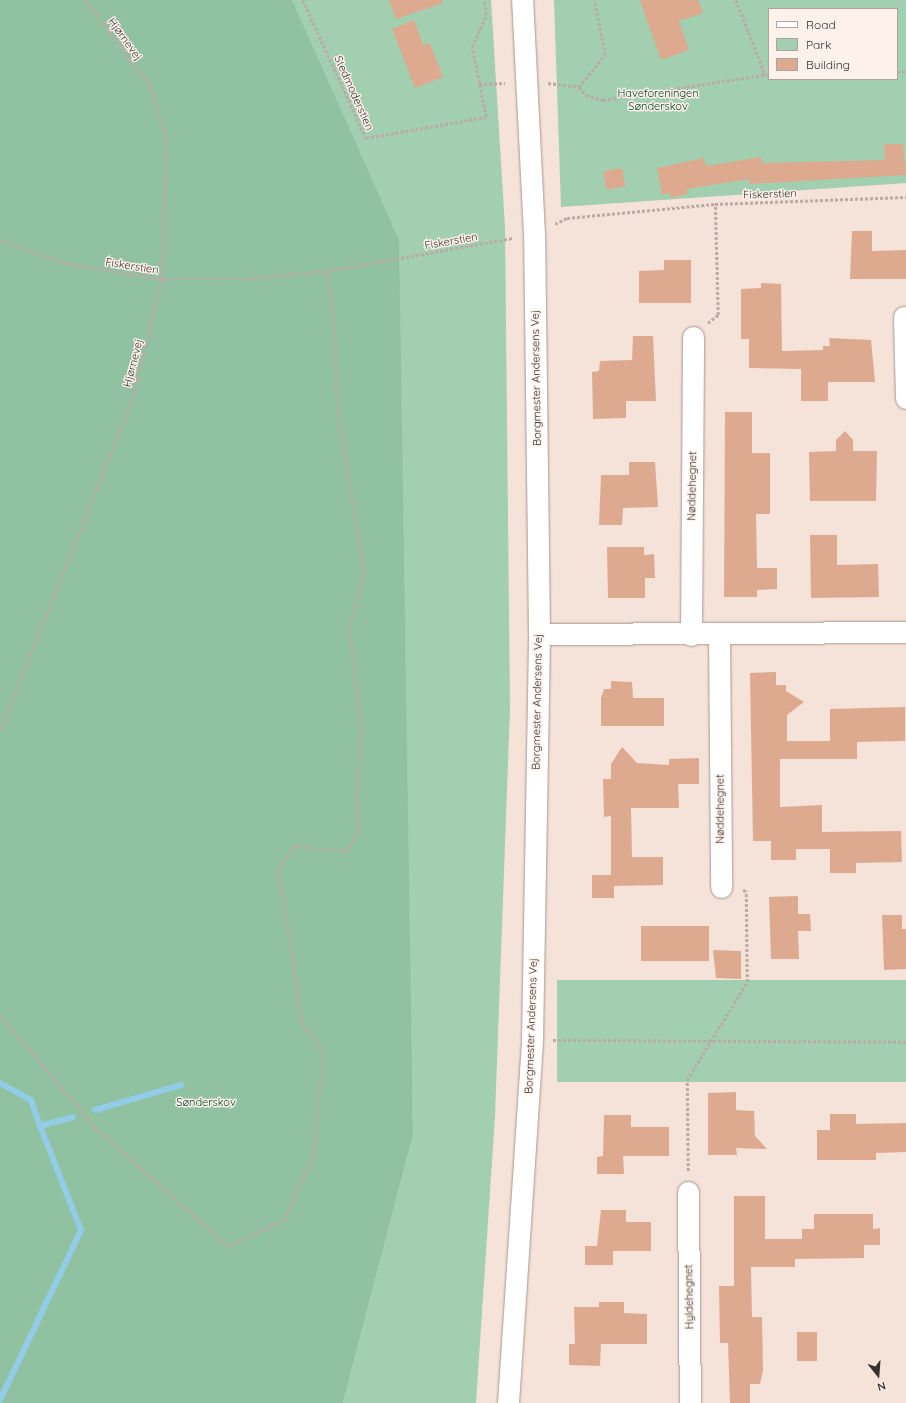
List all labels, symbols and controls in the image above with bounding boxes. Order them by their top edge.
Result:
legend [768,8,898,80]
street label: Hjørnevej [105,15,145,63]
text: Road [806,17,836,32]
text: Park [806,37,831,52]
street label: Stedmoderstien [332,54,376,132]
text: Building [806,57,850,72]
park label: Haveforeningen Sønderskov [617,87,699,113]
street label: Fiskerstien [743,186,797,202]
street label: Fiskerstien [423,230,479,252]
street label: Fiskerstien [104,255,160,277]
street label: Borgmester Andersens Vej [528,310,544,446]
street label: Hjørnevej [121,338,145,388]
street label: Nøddehegnet [685,451,699,521]
street label: Borgmester Andersens Vej [529,634,545,770]
street label: Nøddehegnet [713,774,727,844]
street label: Borgmester Andersens Vej [522,958,540,1094]
park label: Sønderskov [176,1095,236,1109]
street label: Hyldehegnet [682,1264,696,1330]
north arrow [858,1355,898,1395]
text: N [876,1379,887,1394]

